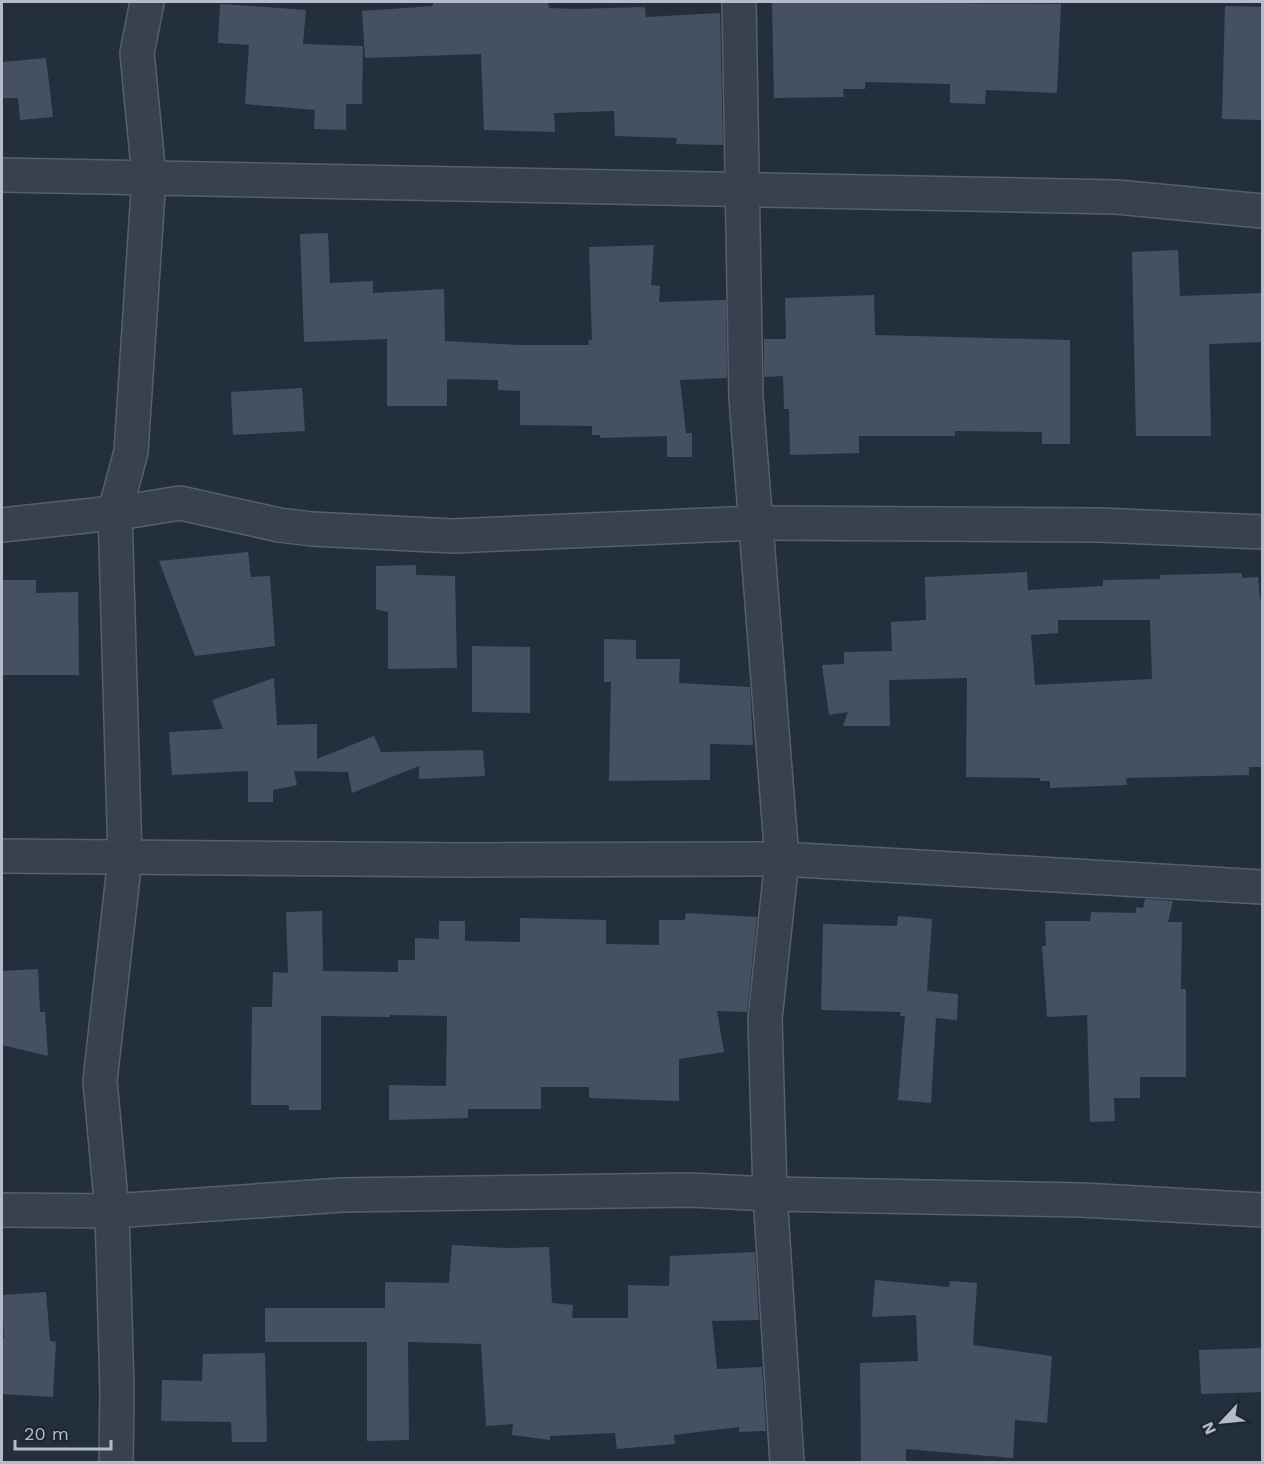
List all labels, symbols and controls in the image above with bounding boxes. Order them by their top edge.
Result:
north arrow [1192,1392,1252,1452]
scale bar [15,1413,111,1451]
text: N [1198,1419,1220,1438]
text: 20 m [24,1423,69,1444]

